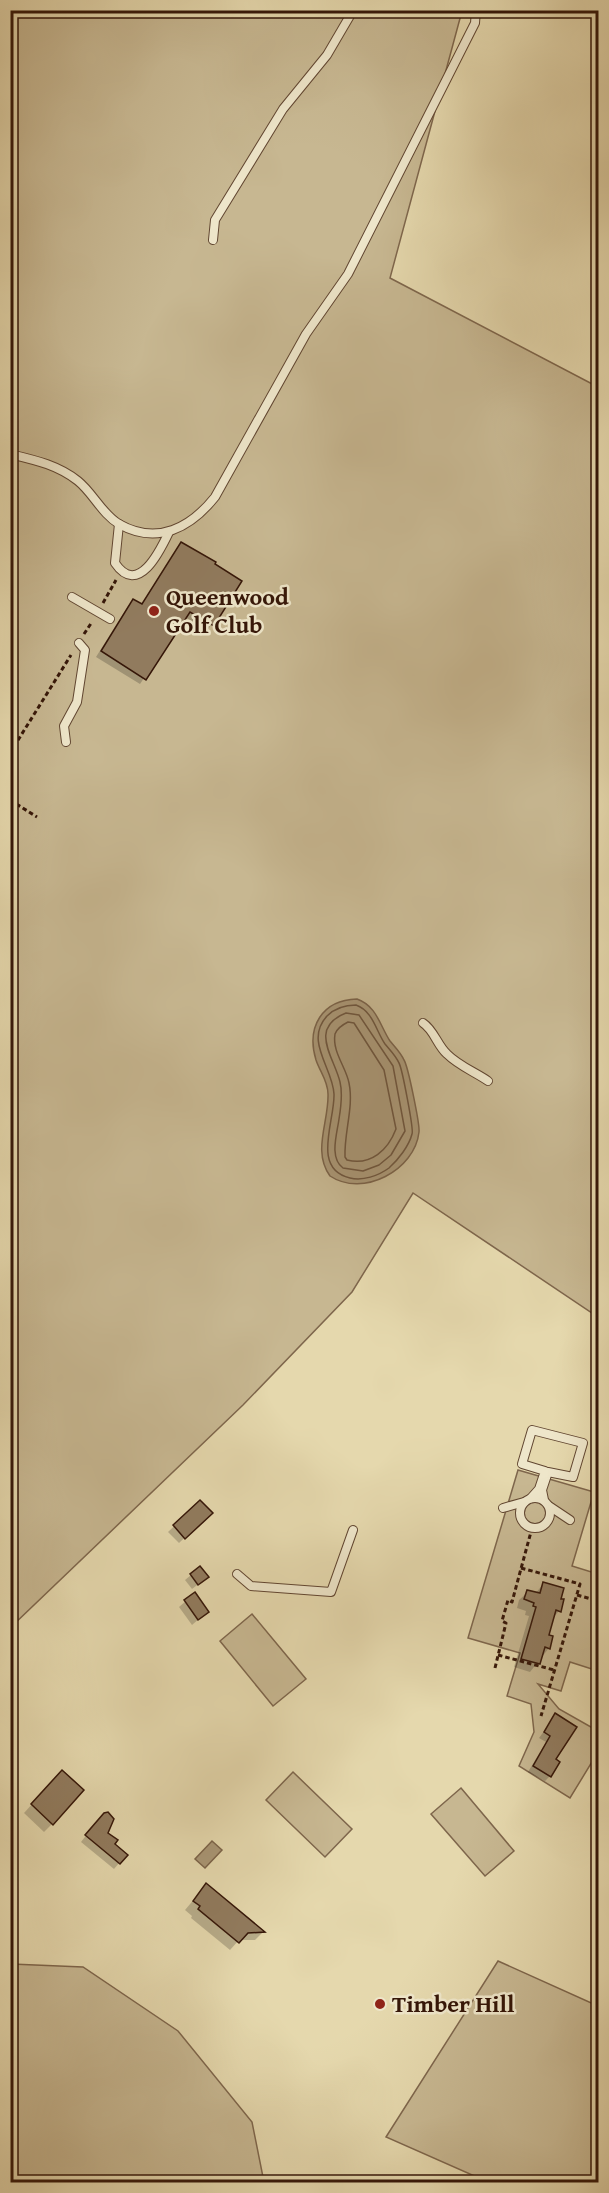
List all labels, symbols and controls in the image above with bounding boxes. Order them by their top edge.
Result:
place label: Queenwood Golf Club [166,579,289,642]
marker: Queenwood Golf Club [147,604,161,618]
place label: Timber Hill [392,1986,515,2021]
marker: Timber Hill [373,1997,387,2011]

